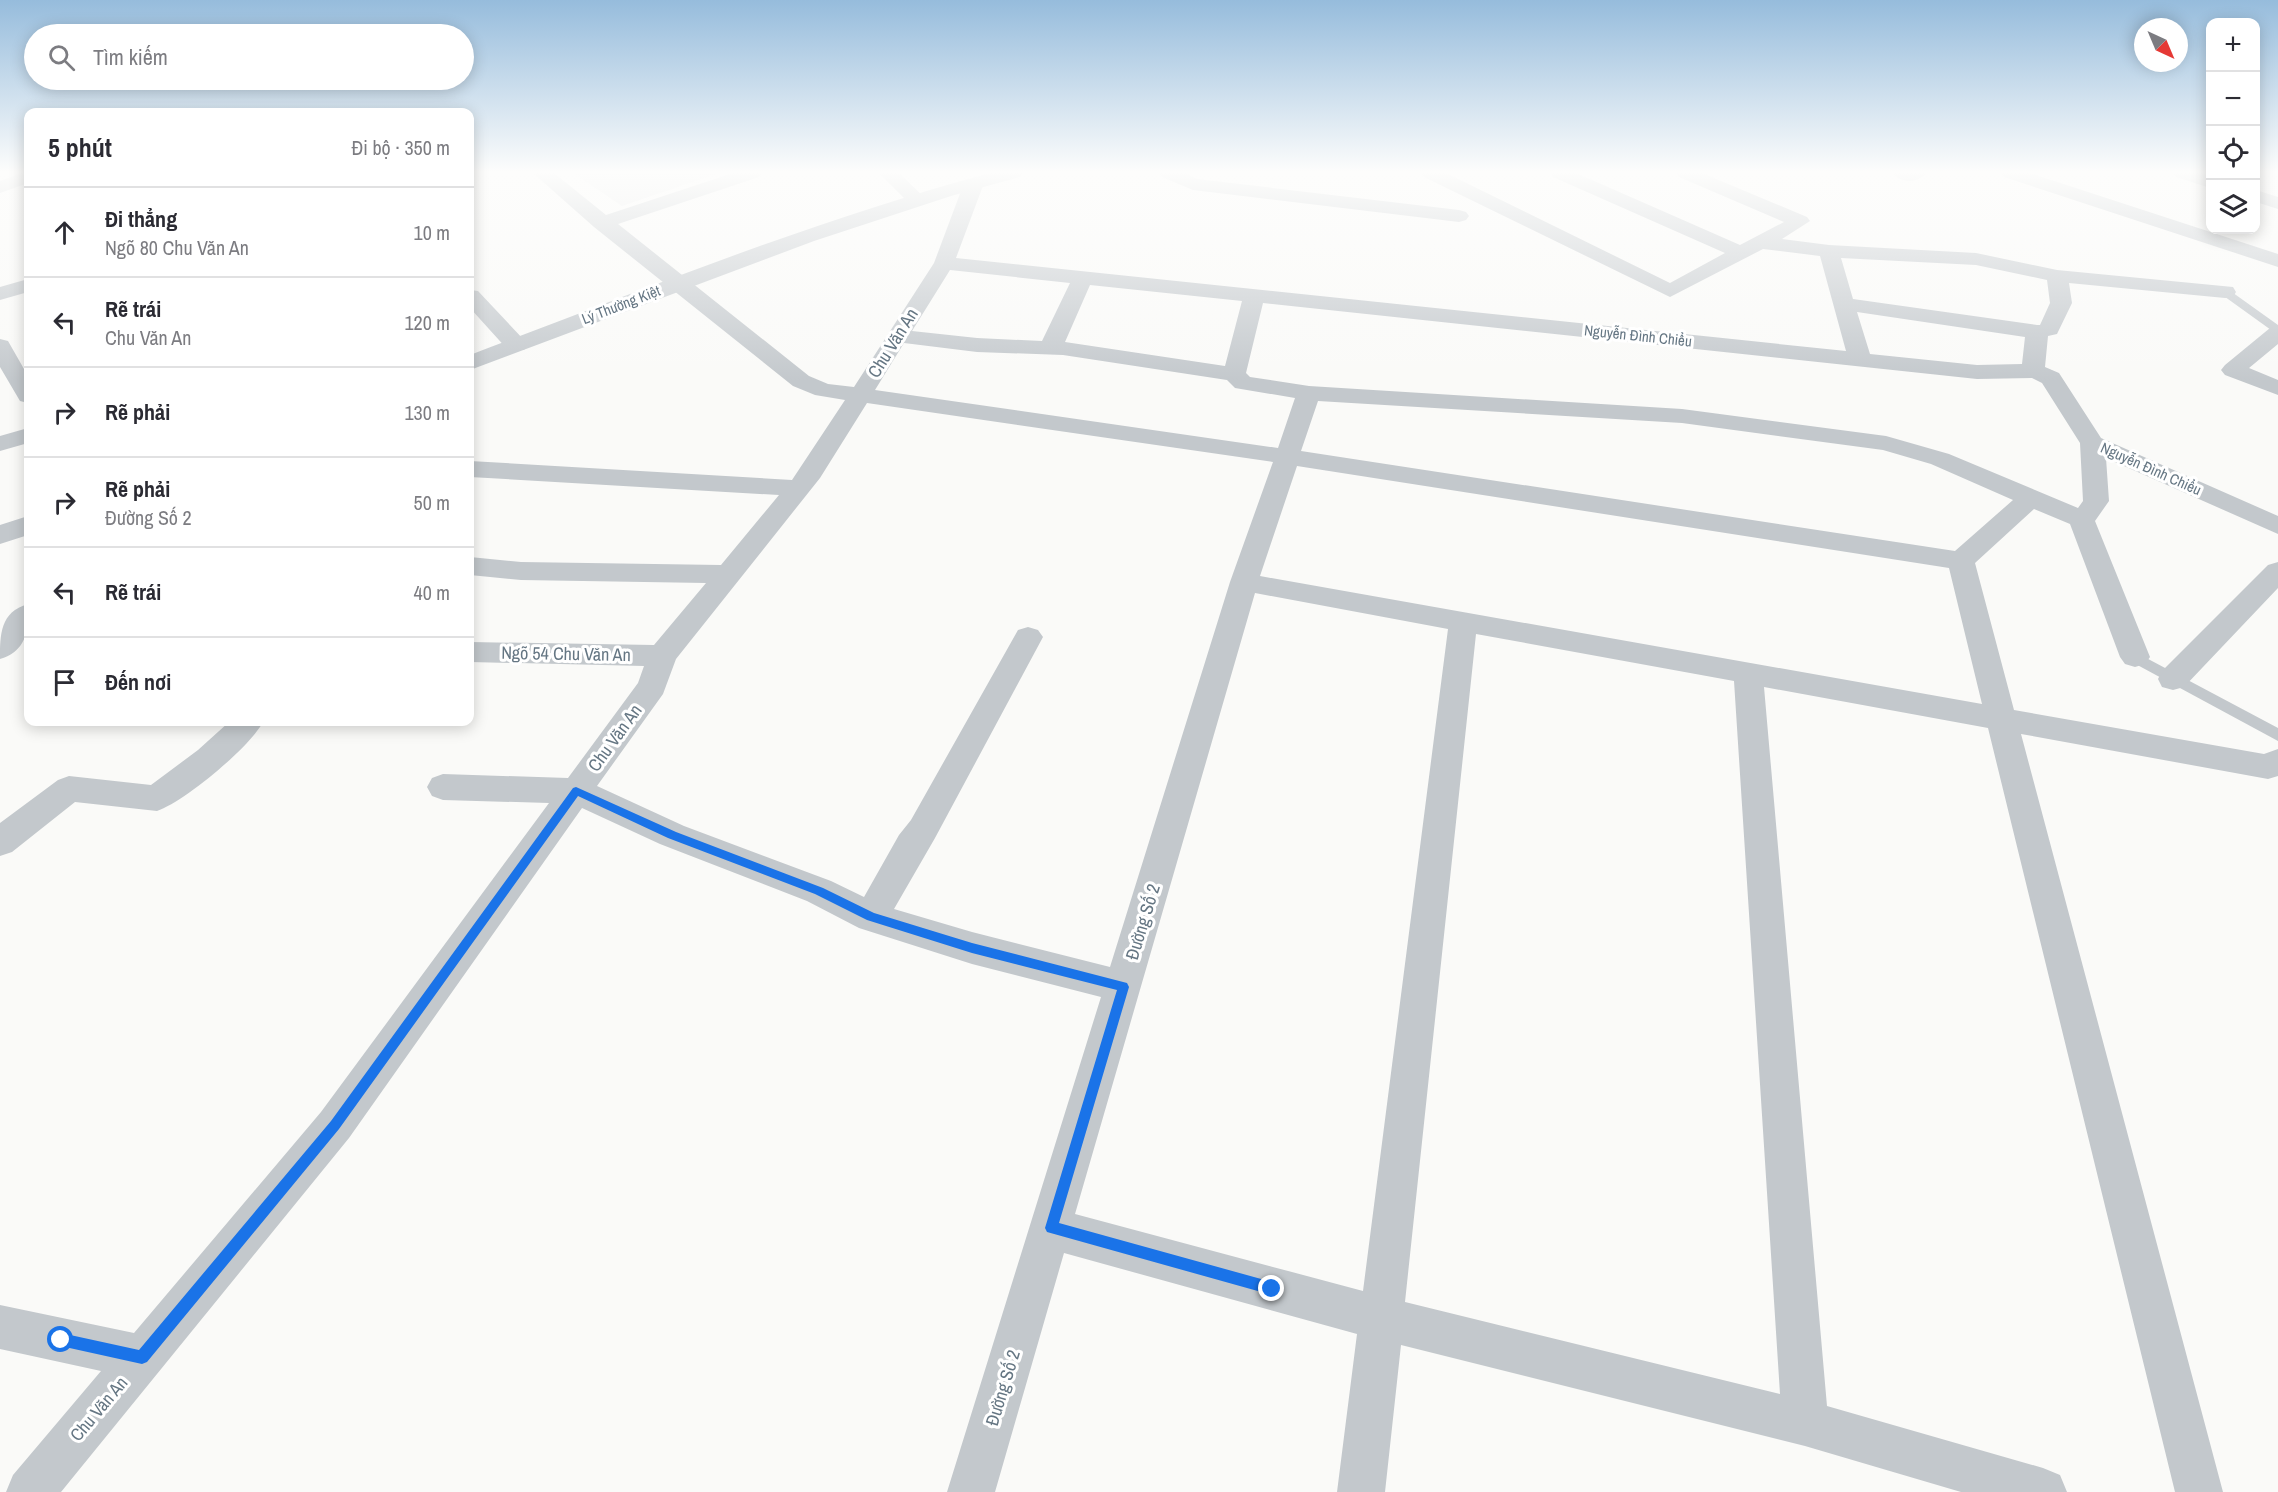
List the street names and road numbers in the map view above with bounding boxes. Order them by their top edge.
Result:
street label: Lý Thường Kiệt [578,280,664,329]
street label: Chu Văn An [861,303,924,382]
street label: Nguyễn Đình Chiểu [1583,319,1693,352]
street label: Nguyễn Đình Chiểu [2098,437,2205,500]
street label: Ngõ 54 Chu Văn An [501,640,631,667]
street label: Chu Văn An [582,699,648,776]
street label: Đường Số 2 [1119,881,1166,963]
street label: Đường Số 2 [979,1347,1026,1429]
street label: Chu Văn An [64,1371,133,1446]

